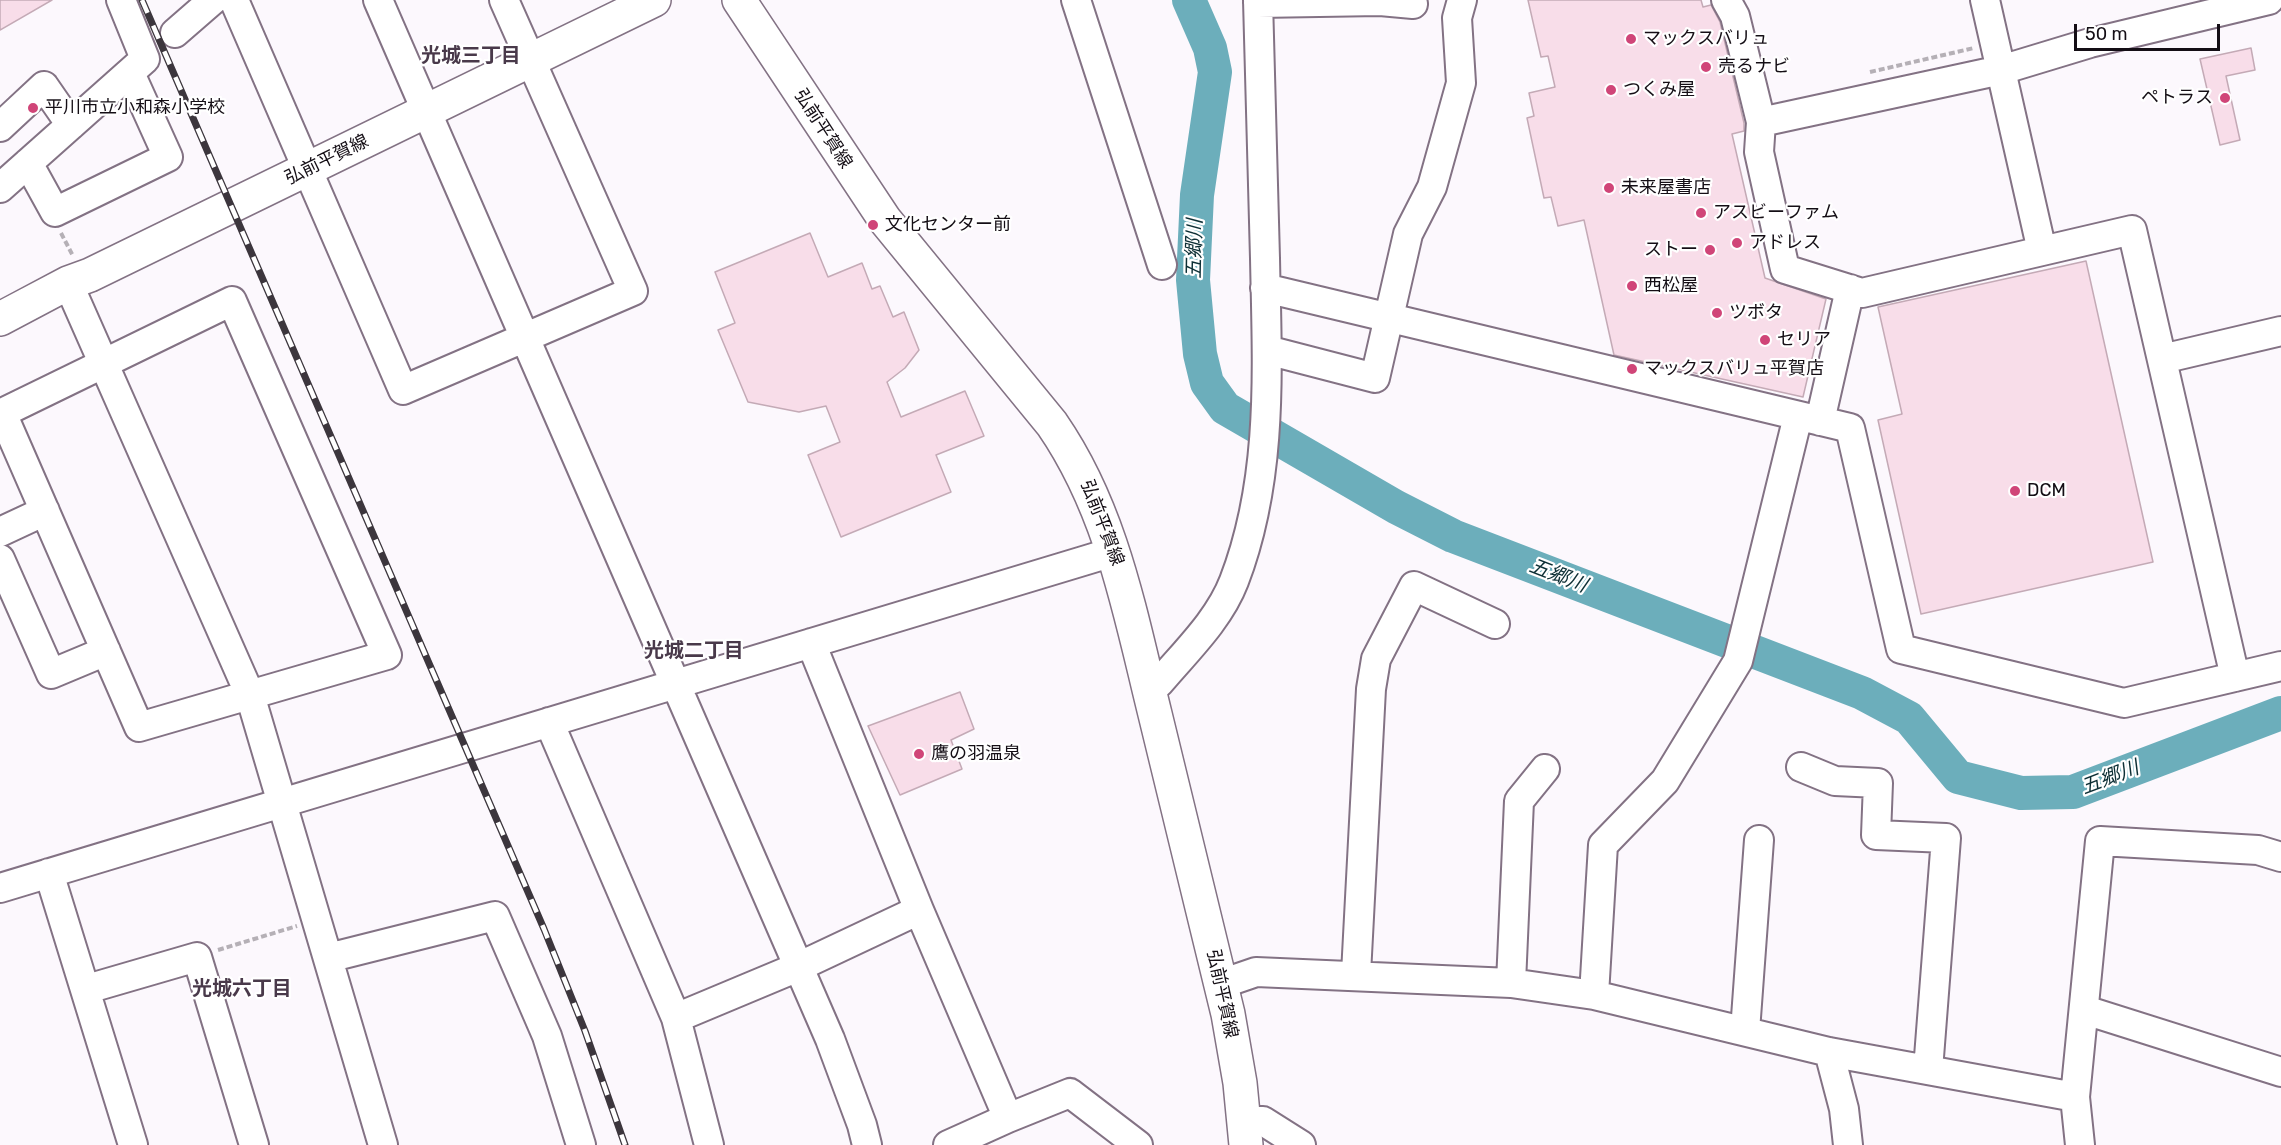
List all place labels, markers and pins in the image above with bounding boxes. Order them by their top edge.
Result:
place label: マックスバリュ [1643,28,1769,50]
marker: マックスバリュ [1624,32,1638,46]
place label: 売るナビ [1718,56,1790,78]
marker: 売るナビ [1699,60,1713,74]
place label: つくみ屋 [1623,79,1695,101]
marker: つくみ屋 [1604,83,1618,97]
place label: ペトラス [2141,87,2213,109]
marker: ペトラス [2218,91,2232,105]
place label: 平川市立小和森小学校 [45,97,225,119]
marker: 平川市立小和森小学校 [26,101,40,115]
place label: 未来屋書店 [1621,177,1711,199]
marker: 未来屋書店 [1602,181,1616,195]
place label: アスビーファム [1713,202,1839,224]
marker: アスビーファム [1694,206,1708,220]
place label: 文化センター前 [885,214,1011,236]
marker: 文化センター前 [866,218,880,232]
place label: アドレス [1749,232,1821,254]
marker: アドレス [1730,236,1744,250]
place label: ストー [1644,239,1698,261]
marker: ストー [1703,243,1717,257]
place label: 西松屋 [1644,275,1698,297]
marker: 西松屋 [1625,279,1639,293]
place label: ツボタ [1729,302,1783,324]
marker: ツボタ [1710,306,1724,320]
place label: セリア [1777,329,1831,351]
marker: セリア [1758,333,1772,347]
place label: マックスバリュ平賀店 [1644,358,1824,380]
marker: マックスバリュ平賀店 [1625,362,1639,376]
place label: DCM [2027,480,2066,502]
marker: DCM [2008,484,2022,498]
place label: 鷹の羽温泉 [931,743,1021,765]
marker: 鷹の羽温泉 [912,747,926,761]

